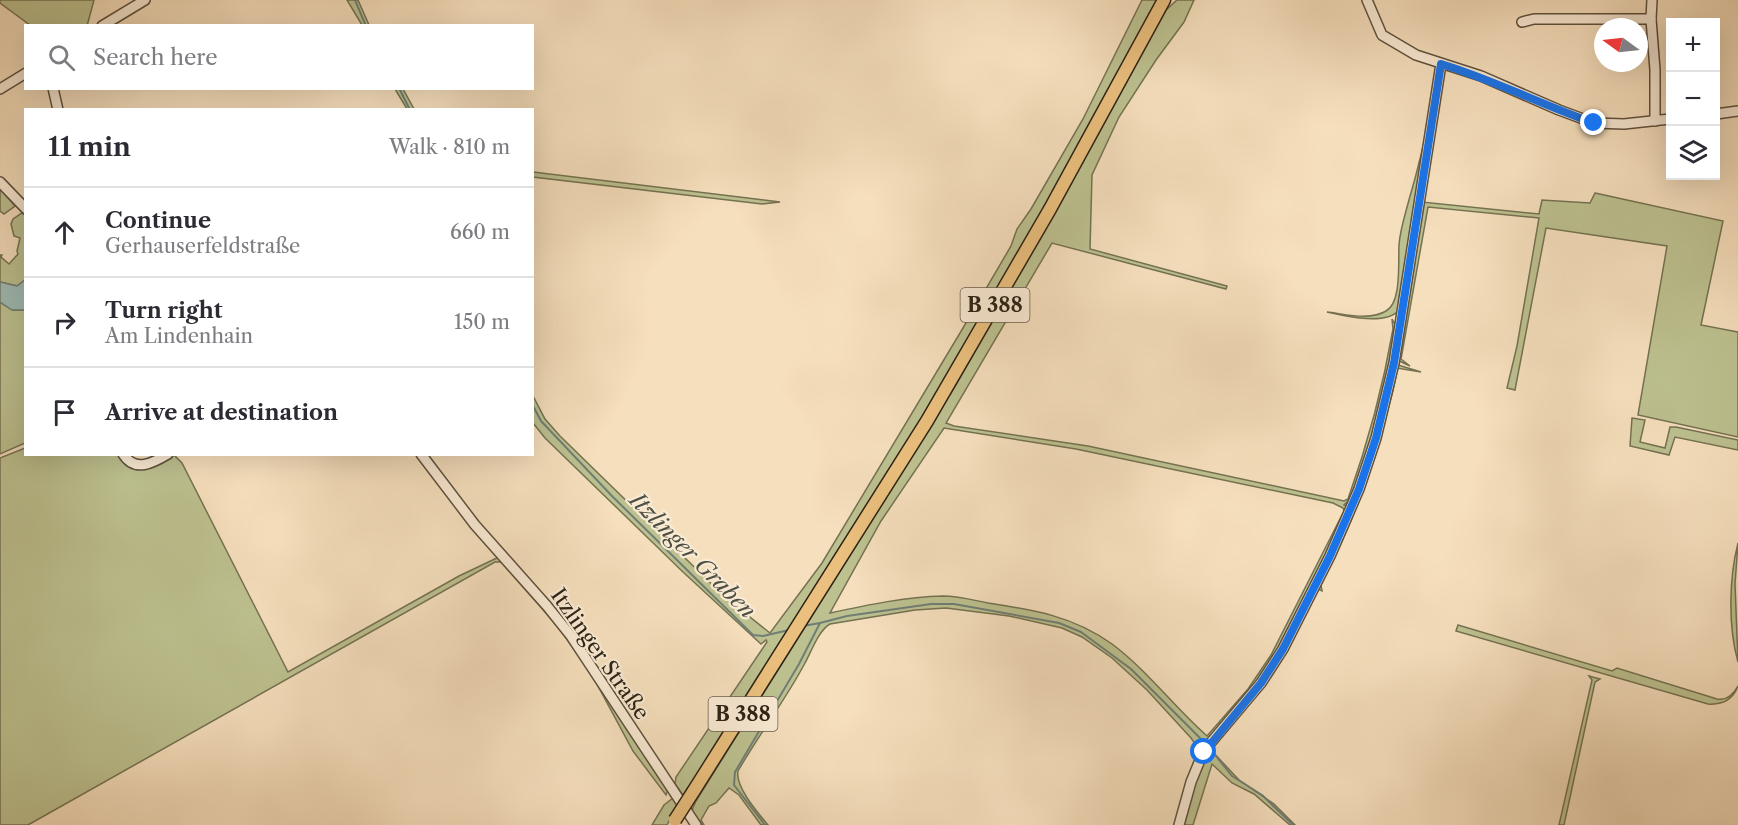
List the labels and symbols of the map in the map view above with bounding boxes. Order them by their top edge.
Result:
north arrow [1594,18,1648,72]
route end [1580,109,1606,135]
road number: B 388 [960,288,1030,322]
water label: Itzlinger Graben [623,485,761,624]
street label: Itzlinger Straße [546,583,655,724]
road number: B 388 [708,697,777,731]
route start [1190,738,1216,764]

